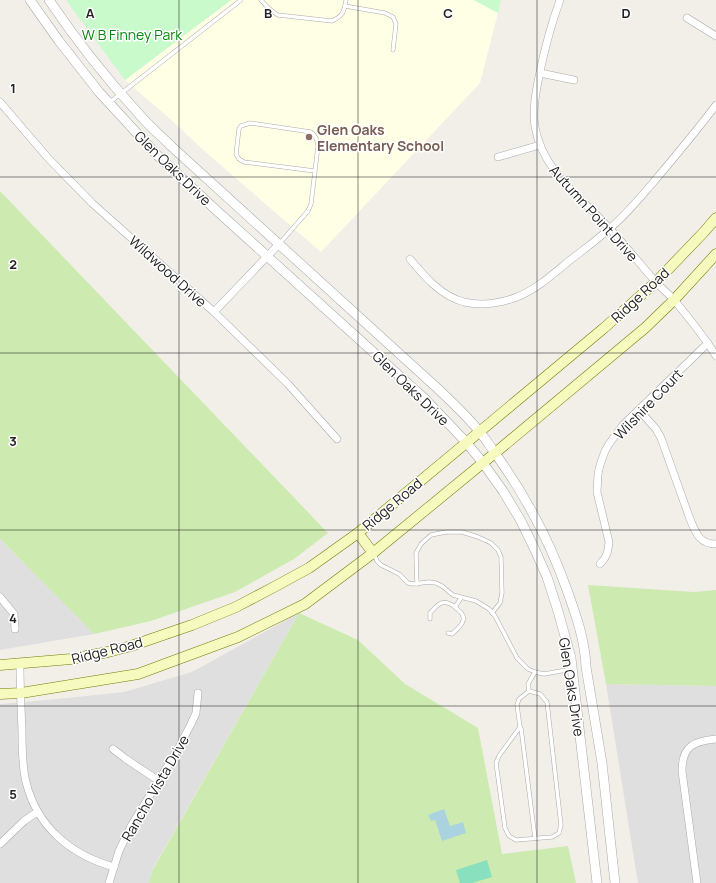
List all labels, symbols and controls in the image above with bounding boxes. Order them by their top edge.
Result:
text: A [86,4,95,22]
text: B [264,4,272,22]
text: C [443,4,453,22]
text: D [621,4,631,22]
park label: W B Finney Park [82,25,183,44]
text: 1 [10,79,16,97]
place label: Glen Oaks Elementary School [317,120,444,155]
street label: Glen Oaks Drive [130,126,216,210]
marker: Glen Oaks Elementary School [304,132,314,142]
street label: Autumn Point Drive [546,161,642,265]
street label: Wildwood Drive [125,231,211,311]
text: 2 [9,255,17,273]
street label: Ridge Road [607,263,673,327]
street label: Glen Oaks Drive [368,346,454,430]
street label: Wilshire Court [609,364,687,443]
text: 3 [9,432,17,450]
street label: Ridge Road [358,473,426,535]
text: 4 [9,609,17,627]
street label: Ridge Road [69,632,145,668]
street label: Glen Oaks Drive [555,636,589,738]
street label: Rancho Vista Drive [117,731,193,845]
text: 5 [9,785,17,803]

